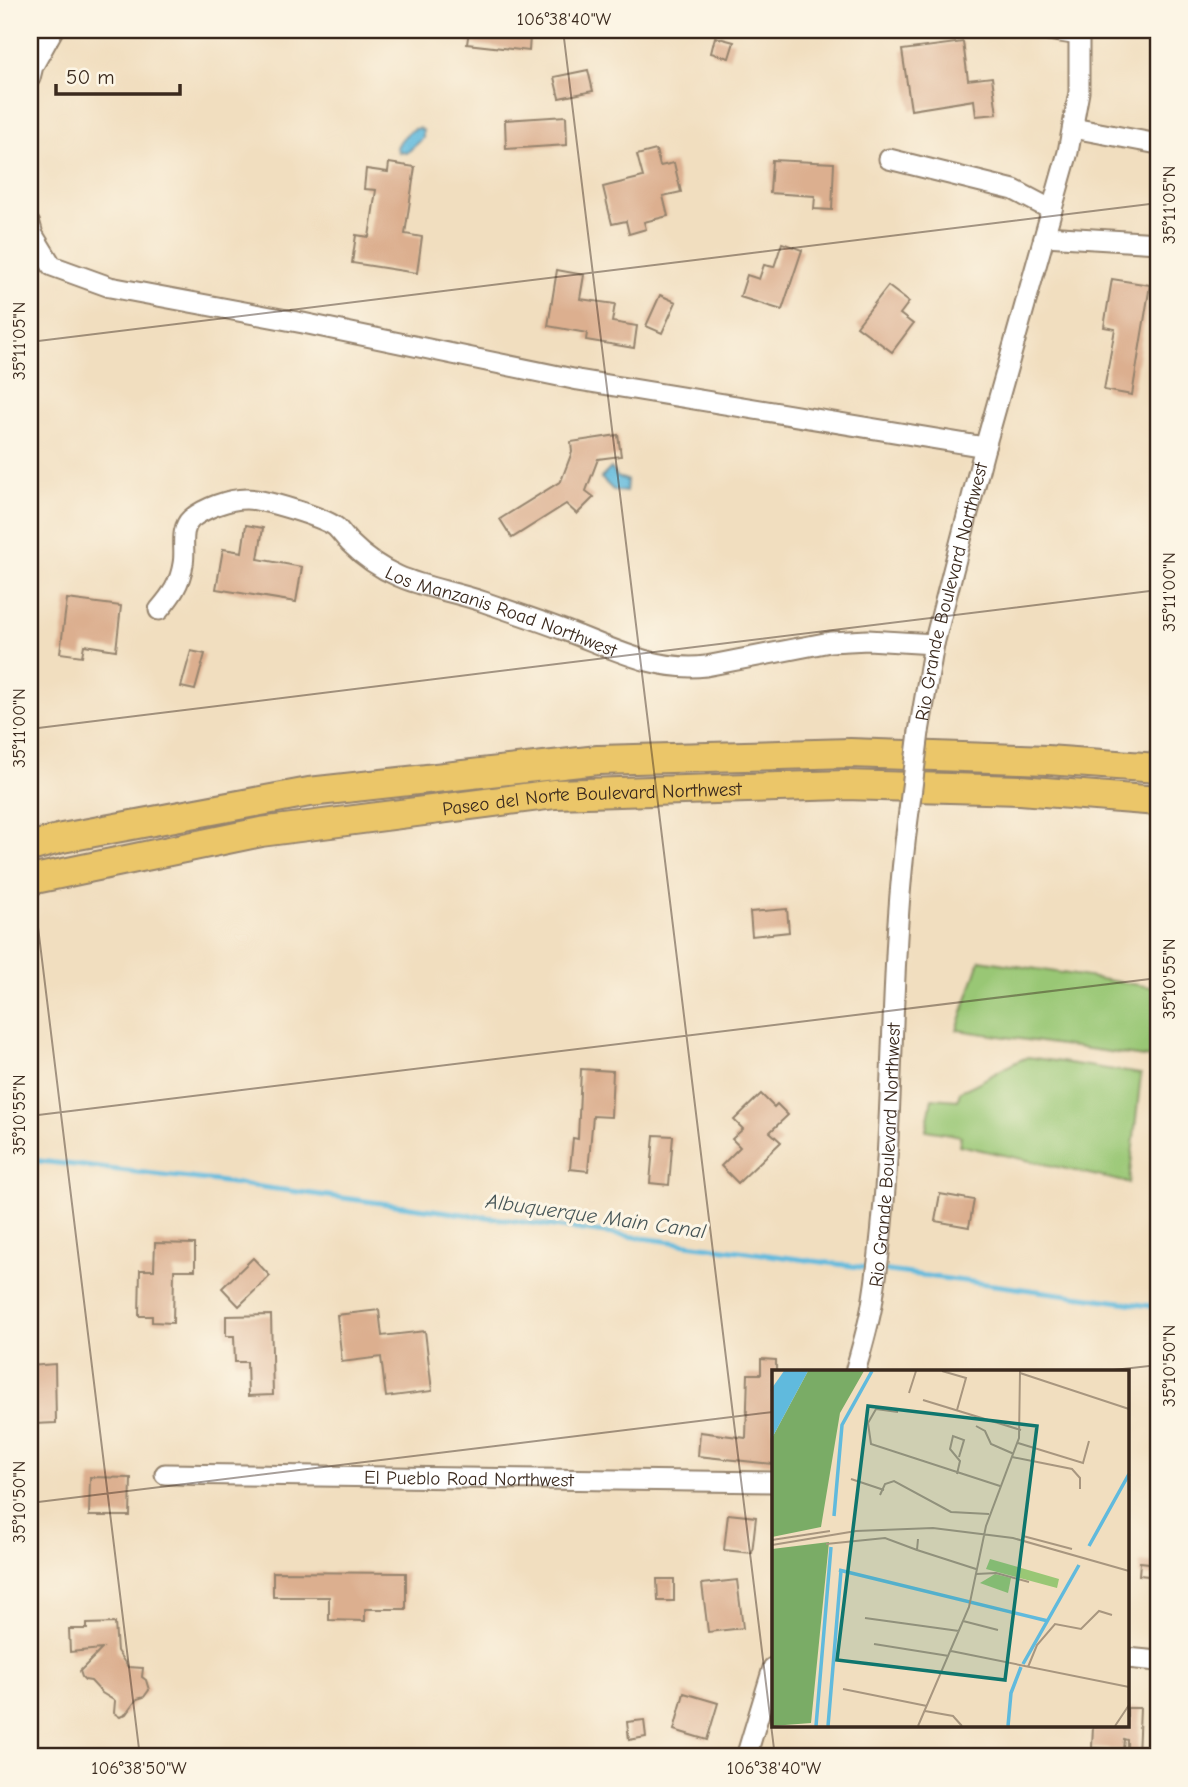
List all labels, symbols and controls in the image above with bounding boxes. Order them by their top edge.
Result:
text: 106°38'40"W [517,9,612,30]
scale bar [56,52,180,96]
text: 50 m [66,65,115,89]
text: 35°11'05"N [1159,166,1180,244]
text: 35°11'05"N [9,302,30,380]
street label: Rio Grande Boulevard Northwest [911,460,993,723]
text: 35°11'00"N [1159,552,1180,632]
street label: Los Manzanis Road Northwest [381,562,621,662]
text: 35°11'00"N [9,688,30,768]
street label: Paseo del Norte Boulevard Northwest [441,778,743,820]
text: 35°10'55"N [1159,938,1180,1020]
street label: Rio Grande Boulevard Northwest [865,1022,905,1288]
text: 35°10'55"N [9,1074,30,1156]
water label: Albuquerque Main Canal [484,1189,708,1243]
text: 35°10'50"N [1159,1325,1180,1407]
inset map [772,1370,1128,1728]
text: 35°10'50"N [9,1461,30,1543]
street label: El Pueblo Road Northwest [364,1467,575,1491]
text: 106°38'50"W [91,1758,187,1779]
text: 106°38'40"W [727,1758,822,1779]

